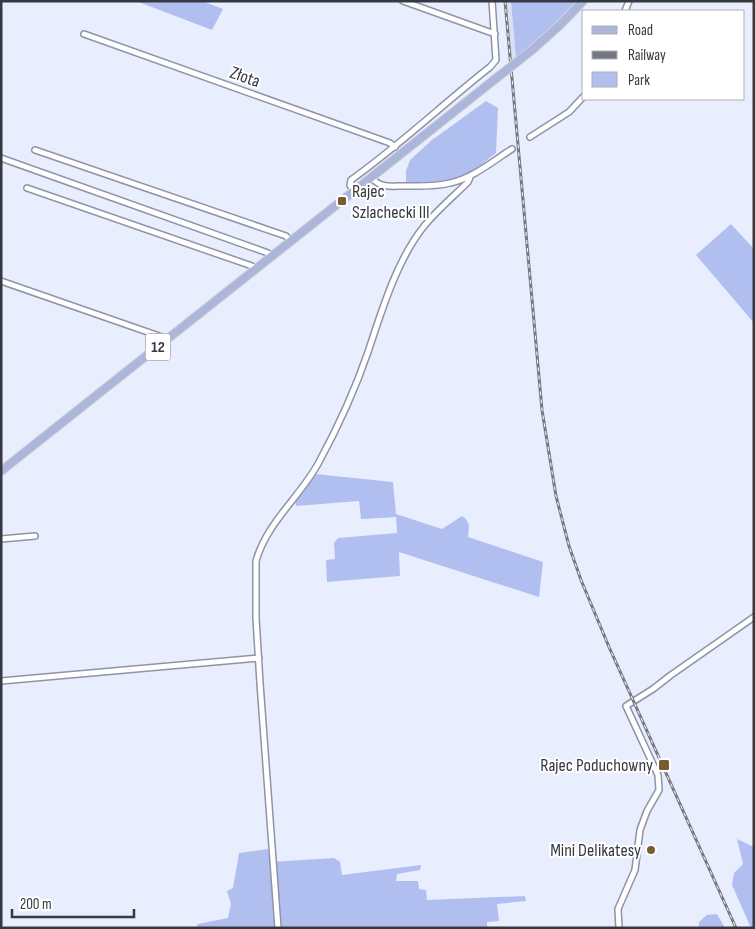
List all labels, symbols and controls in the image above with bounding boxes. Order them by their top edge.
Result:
legend [582,10,745,100]
text: Road [628,21,653,40]
text: Railway [628,46,666,65]
street label: Złota [227,62,263,92]
text: Park [628,71,650,90]
place label: Rajec Szlachecki III [352,181,430,223]
marker: Rajec Szlachecki III [336,195,348,207]
road number: 12 [146,334,170,361]
place label: Rajec Poduchowny [540,755,653,776]
marker: Rajec Poduchowny [657,758,671,772]
place label: Mini Delikatesy [550,840,641,861]
marker: Mini Delikatesy [645,844,657,856]
scale bar [12,886,135,918]
text: 200 m [20,895,52,914]

